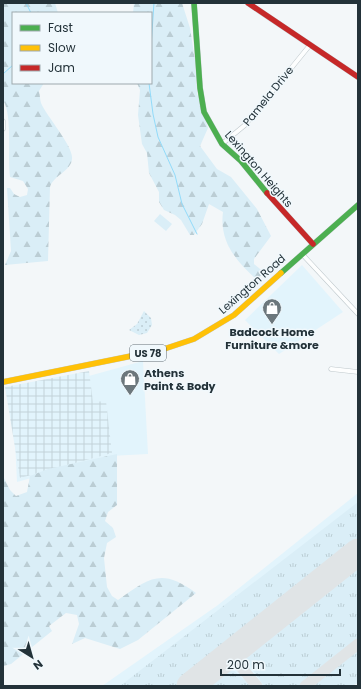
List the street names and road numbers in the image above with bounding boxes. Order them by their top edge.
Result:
street label: Pamela Drive [239,63,297,129]
street label: Lexington Heights [221,127,297,211]
street label: Lexington Road [215,251,289,317]
road number: US 78 [130,345,166,361]

